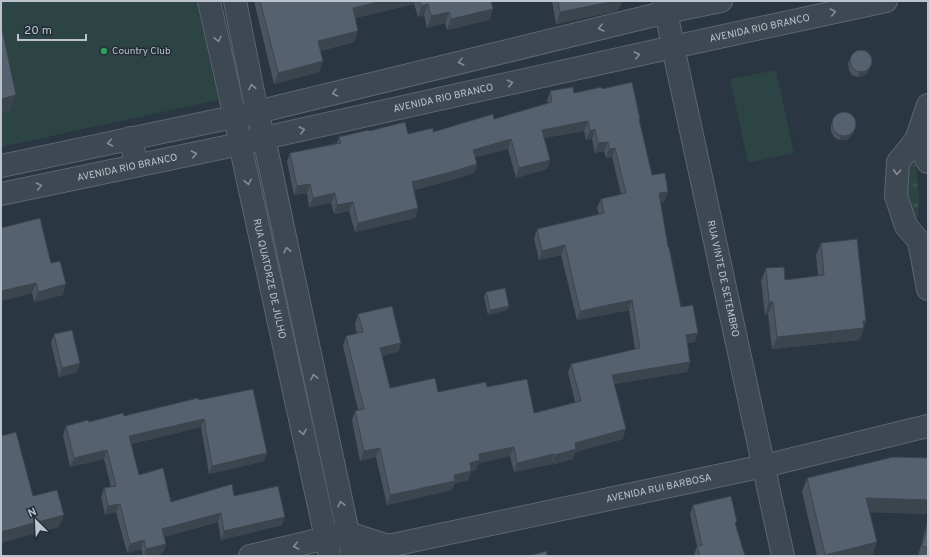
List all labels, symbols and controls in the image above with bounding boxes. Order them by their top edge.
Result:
one-way arrow [830,9,836,17]
street label: AVENIDA RIO BRANCO [708,11,811,45]
scale bar [18,16,86,42]
text: 20 m [24,23,52,39]
one-way arrow [598,23,605,32]
one-way arrow [213,36,221,42]
place label: Country Club [112,45,171,58]
marker: Country Club [99,46,109,56]
one-way arrow [634,51,640,59]
one-way arrow [458,57,465,66]
one-way arrow [507,80,514,88]
street label: AVENIDA RIO BRANCO [392,81,495,116]
one-way arrow [249,83,257,90]
one-way arrow [331,88,338,96]
one-way arrow [298,126,305,134]
one-way arrow [106,138,113,146]
one-way arrow [191,150,197,158]
street label: AVENIDA RIO BRANCO [76,151,179,184]
one-way arrow [893,169,902,175]
one-way arrow [244,179,252,186]
one-way arrow [36,182,42,191]
street label: RUA QUATORZE DE JULHO [250,217,289,340]
street label: RUA VINTE DE SETEMBRO [704,219,742,338]
one-way arrow [284,247,292,253]
one-way arrow [311,374,319,380]
one-way arrow [299,429,307,436]
street label: AVENIDA RUI BARBOSA [605,471,713,506]
north arrow [16,501,56,541]
one-way arrow [338,501,346,507]
text: N [26,505,39,521]
one-way arrow [293,541,299,549]

